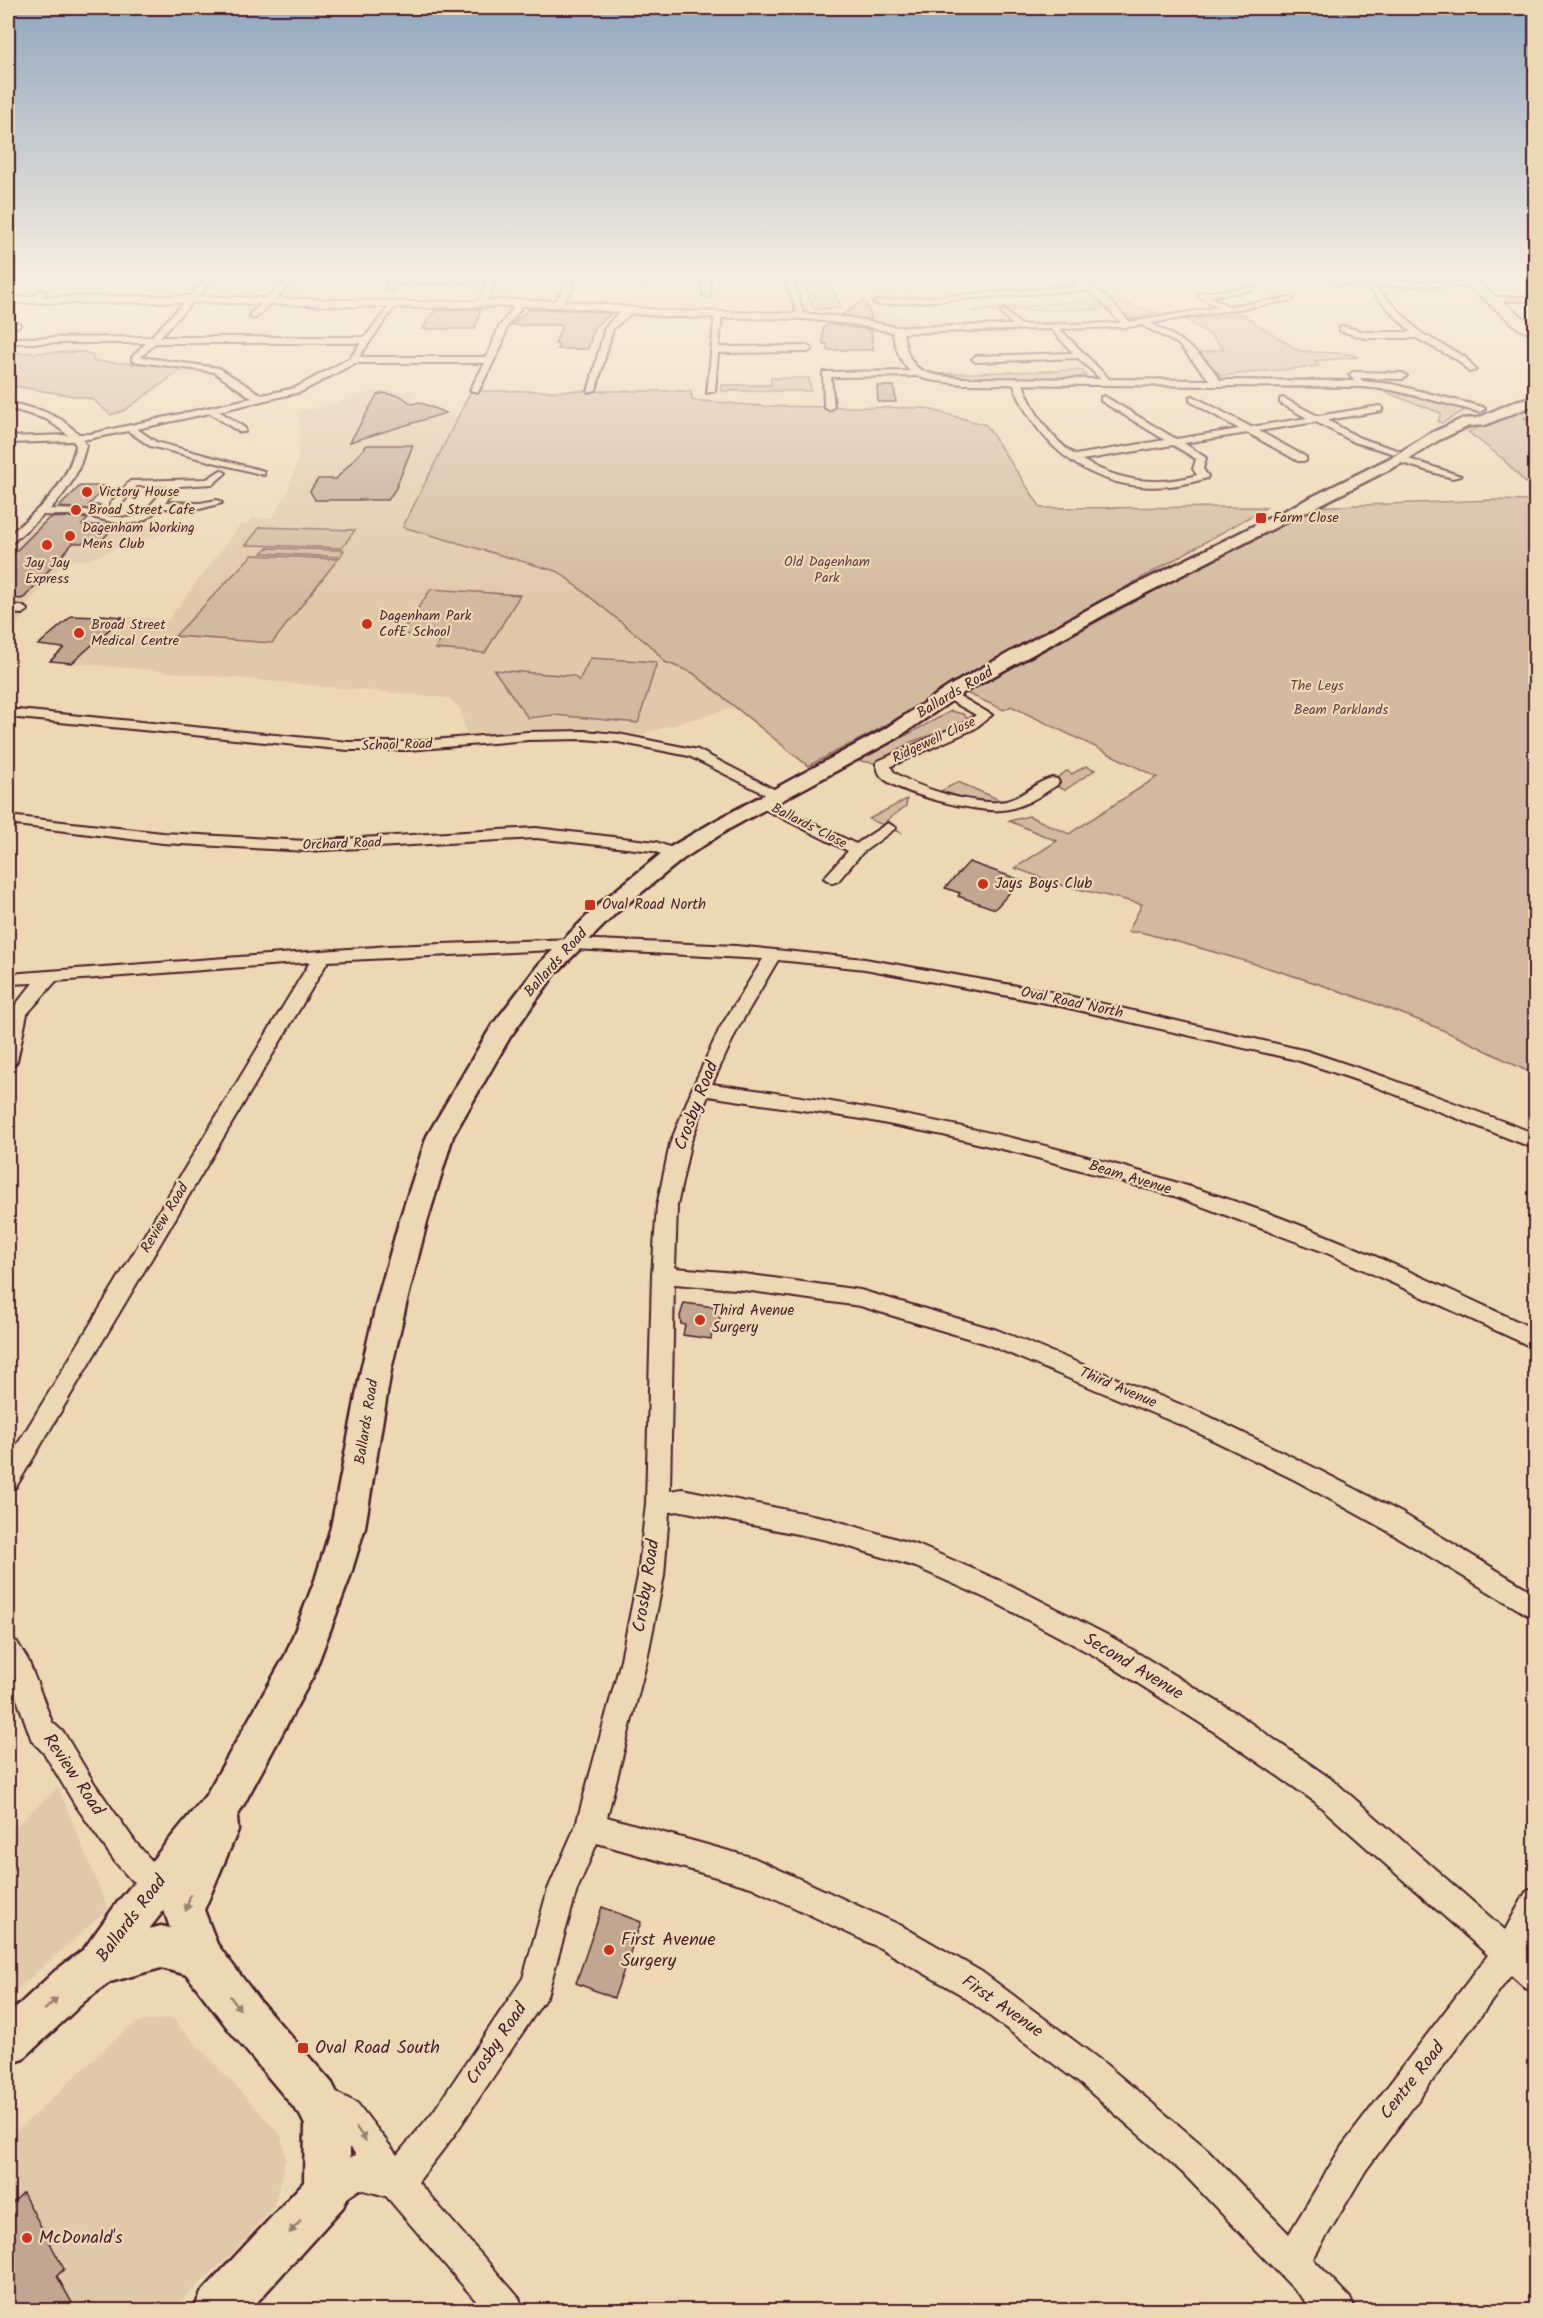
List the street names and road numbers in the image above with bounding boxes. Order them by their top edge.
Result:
street label: Ballards Road [912,660,998,725]
street label: Ridgewell Close [889,711,980,769]
street label: School Road [361,733,434,757]
street label: Ballards Close [767,797,851,855]
street label: Orchard Road [302,832,383,856]
street label: Ballards Road [518,923,594,1003]
street label: Oval Road North [1019,980,1125,1026]
street label: Crosby Road [667,1056,728,1155]
street label: Beam Avenue [1086,1154,1175,1202]
street label: Review Road [135,1178,196,1258]
street label: Third Avenue [1075,1361,1161,1415]
street label: Ballards Road [348,1377,386,1466]
street label: Crosby Road [625,1536,669,1635]
street label: Second Avenue [1077,1626,1189,1708]
street label: Review Road [35,1728,112,1823]
street label: Ballards Road [89,1868,175,1969]
street label: First Avenue [955,1968,1049,2046]
street label: Crosby Road [459,1996,536,2091]
street label: Centre Road [1373,2035,1454,2126]

